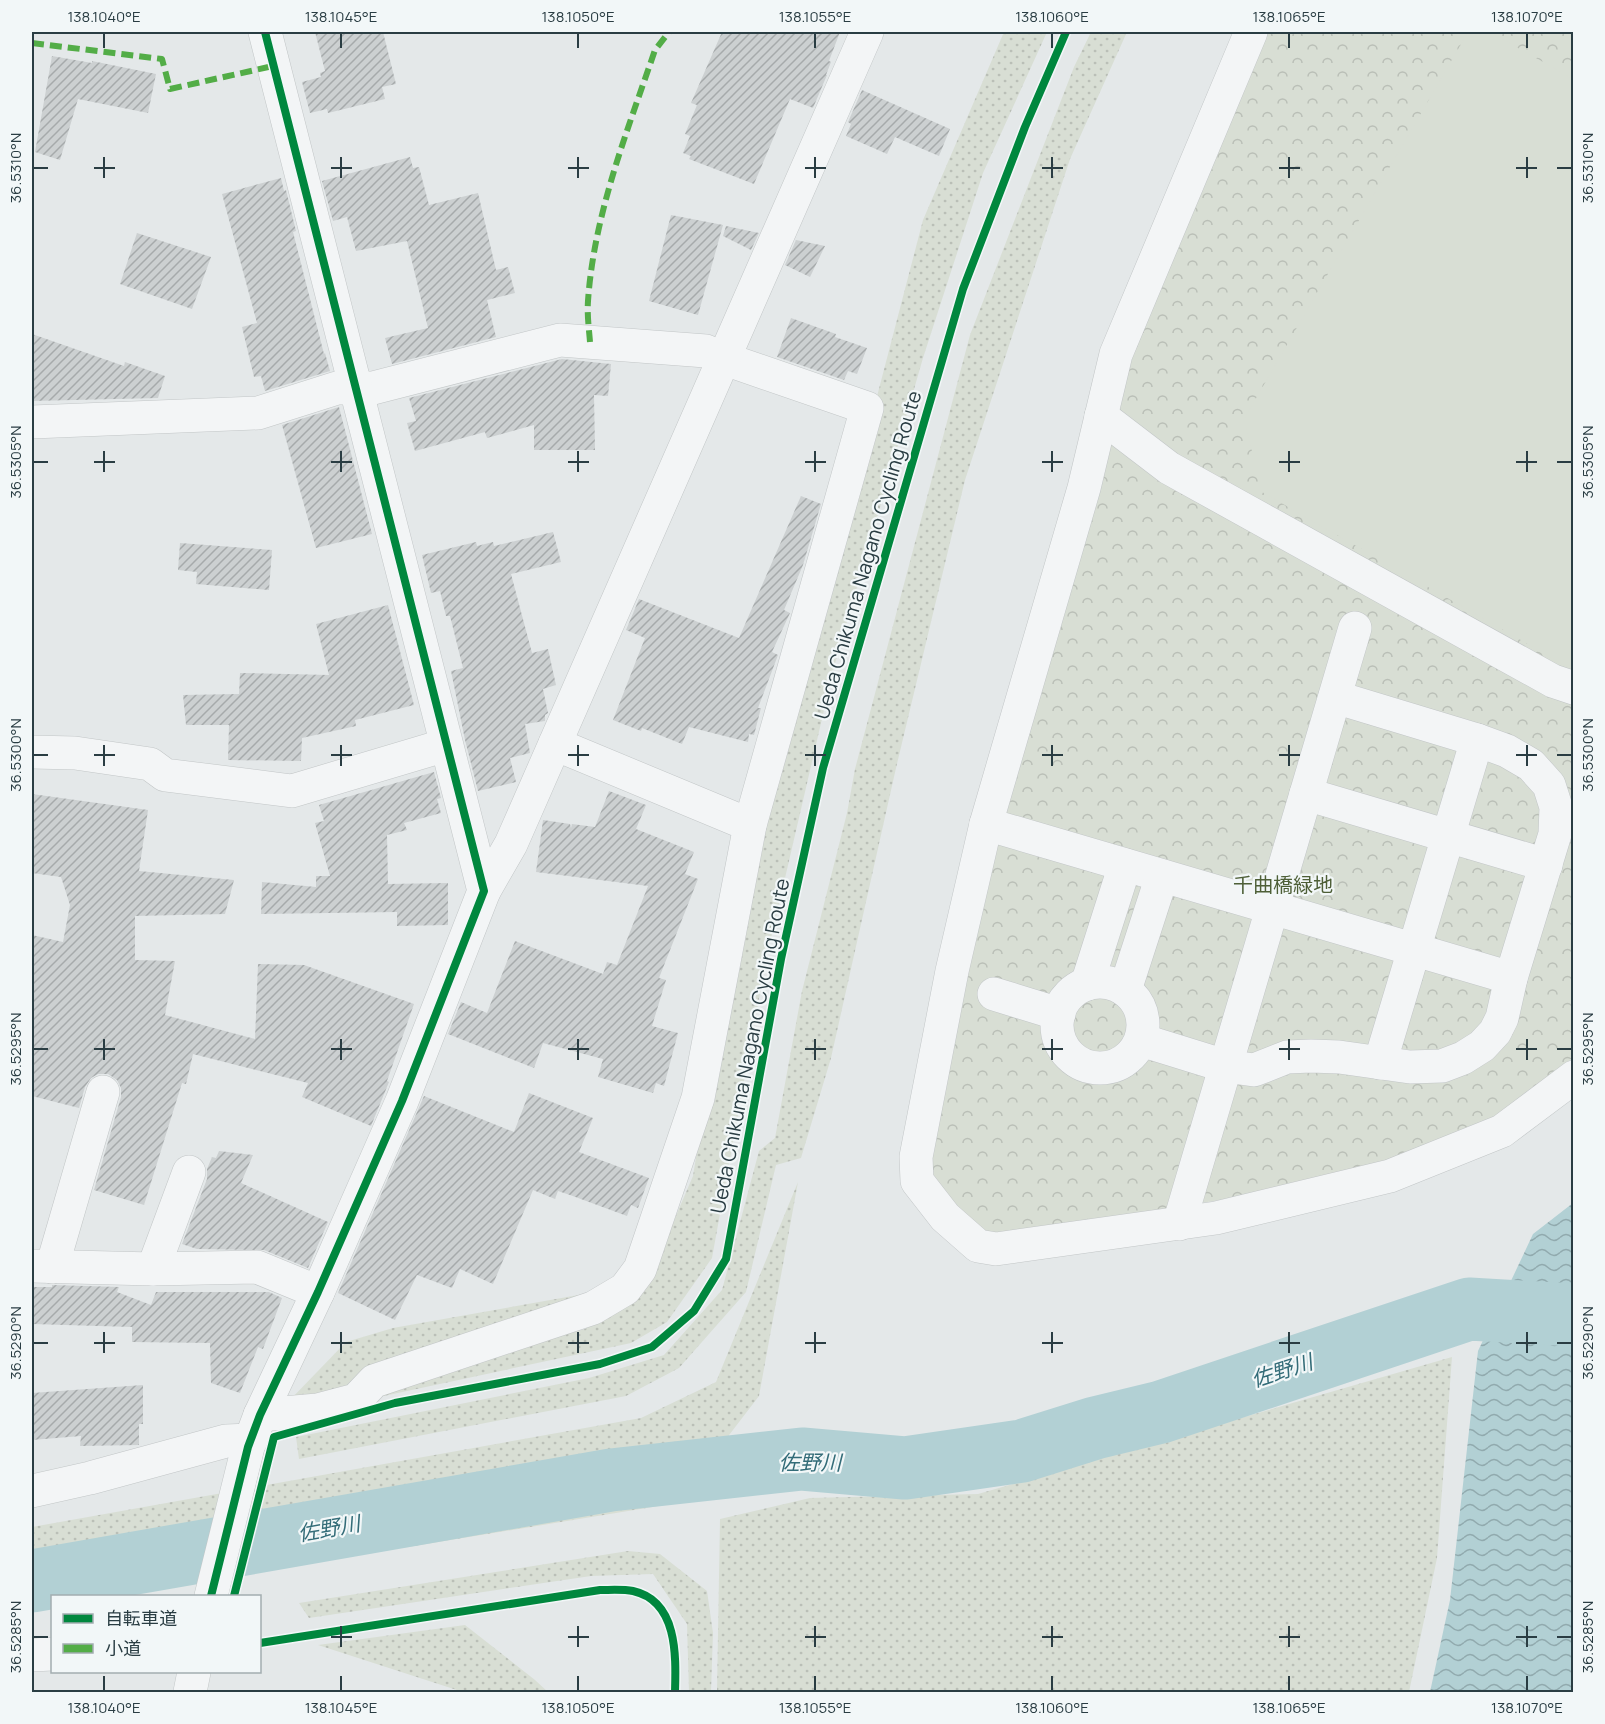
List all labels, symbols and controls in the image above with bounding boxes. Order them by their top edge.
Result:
text: 138.1040°E [67,6,141,27]
text: 138.1045°E [305,6,377,27]
text: 138.1050°E [542,6,614,27]
text: 138.1055°E [779,6,851,27]
text: 138.1060°E [1015,6,1089,27]
text: 138.1065°E [1252,6,1326,27]
text: 138.1070°E [1491,6,1563,27]
text: 36.5310°N [5,133,26,203]
text: 36.5310°N [1577,133,1598,203]
street label: Ueda Chikuma Nagano Cycling Route [808,387,927,722]
text: 36.5305°N [5,425,26,499]
text: 36.5305°N [1577,425,1598,499]
text: 36.5300°N [5,718,26,792]
text: 36.5300°N [1577,718,1598,792]
park label: 千曲橋緑地 [1233,871,1333,898]
street label: Ueda Chikuma Nagano Cycling Route [704,876,795,1216]
text: 36.5295°N [5,1012,26,1086]
text: 36.5295°N [1577,1012,1598,1086]
text: 36.5290°N [5,1306,26,1380]
text: 36.5290°N [1577,1306,1598,1380]
water label: 佐野川 [1247,1346,1318,1393]
water label: 佐野川 [779,1448,843,1476]
water label: 佐野川 [295,1508,364,1547]
legend [51,1595,261,1673]
text: 36.5285°N [5,1601,26,1673]
text: 36.5285°N [1577,1601,1598,1673]
text: 自転車道 [105,1606,177,1630]
text: 小道 [105,1636,141,1660]
text: 138.1040°E [67,1697,141,1718]
text: 138.1045°E [305,1697,377,1718]
text: 138.1050°E [542,1697,614,1718]
text: 138.1055°E [779,1697,851,1718]
text: 138.1060°E [1015,1697,1089,1718]
text: 138.1065°E [1252,1697,1326,1718]
text: 138.1070°E [1491,1697,1563,1718]

